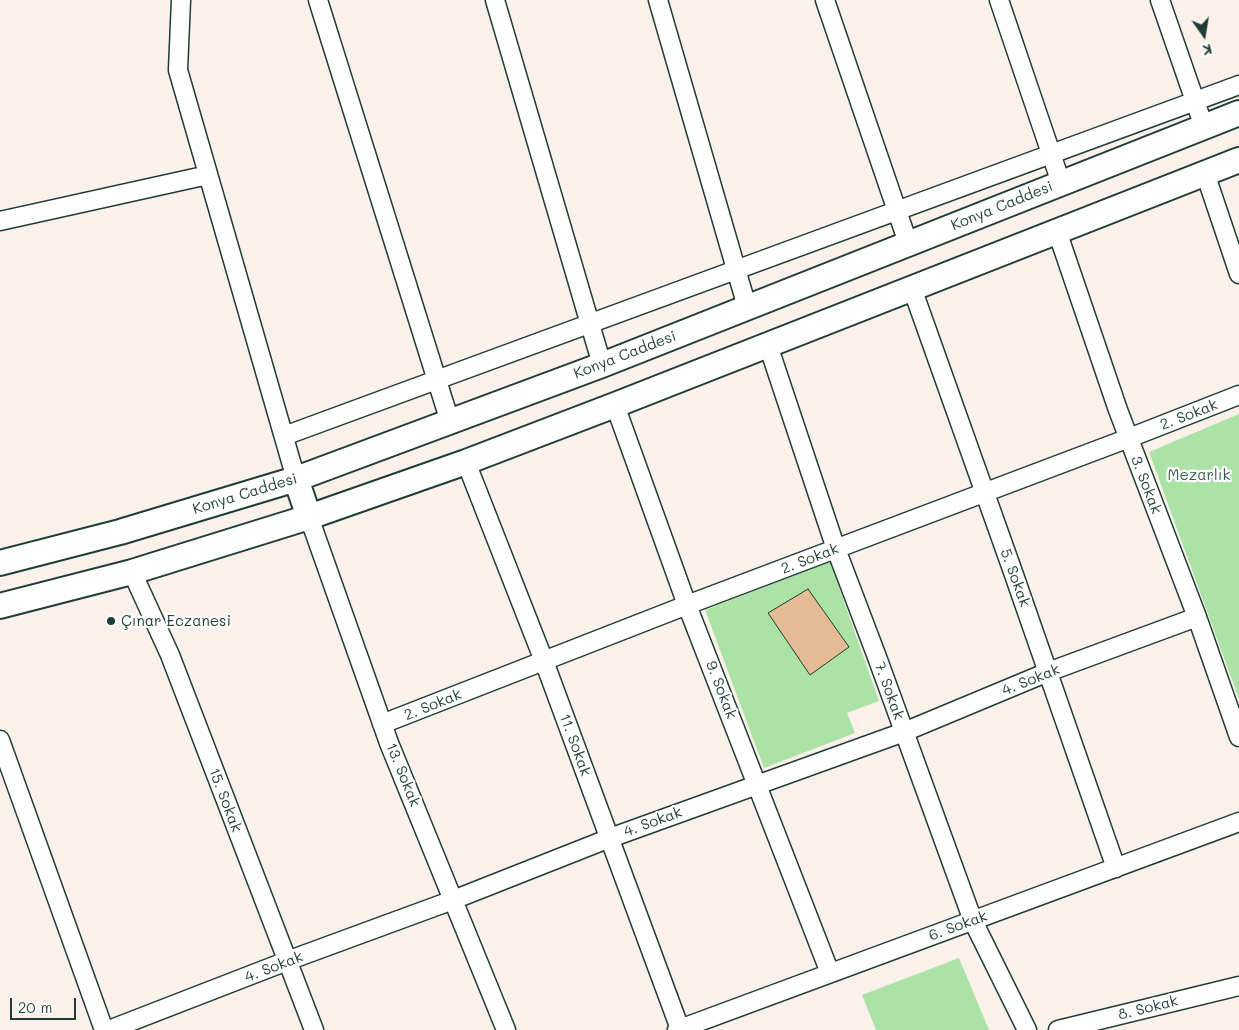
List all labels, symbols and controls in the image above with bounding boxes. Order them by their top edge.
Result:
north arrow [1179,10,1229,60]
text: K [1201,40,1214,60]
street label: Konya Caddesi [948,177,1056,235]
street label: Konya Caddesi [571,327,679,383]
street label: 2. Sokak [1158,396,1220,434]
street label: 3. Sokak [1127,453,1165,517]
park label: Mezarlık [1168,466,1230,484]
street label: Konya Caddesi [190,470,300,518]
street label: 2. Sokak [779,540,841,578]
street label: 5. Sokak [996,546,1034,610]
place label: Çınar Eczanesi [121,612,231,630]
marker: Çınar Eczanesi [105,615,117,627]
street label: 9. Sokak [702,658,740,722]
street label: 7. Sokak [870,660,908,722]
street label: 4. Sokak [1000,660,1062,700]
street label: 2. Sokak [402,685,464,725]
street label: 11. Sokak [555,711,595,779]
street label: 13. Sokak [382,740,424,810]
street label: 15. Sokak [205,765,245,835]
street label: 4. Sokak [621,803,685,841]
street label: 6. Sokak [926,907,990,945]
street label: 4. Sokak [242,948,306,986]
scale bar [12,988,79,1020]
street label: 8. Sokak [1116,992,1180,1024]
text: 20 m [18,997,52,1017]

